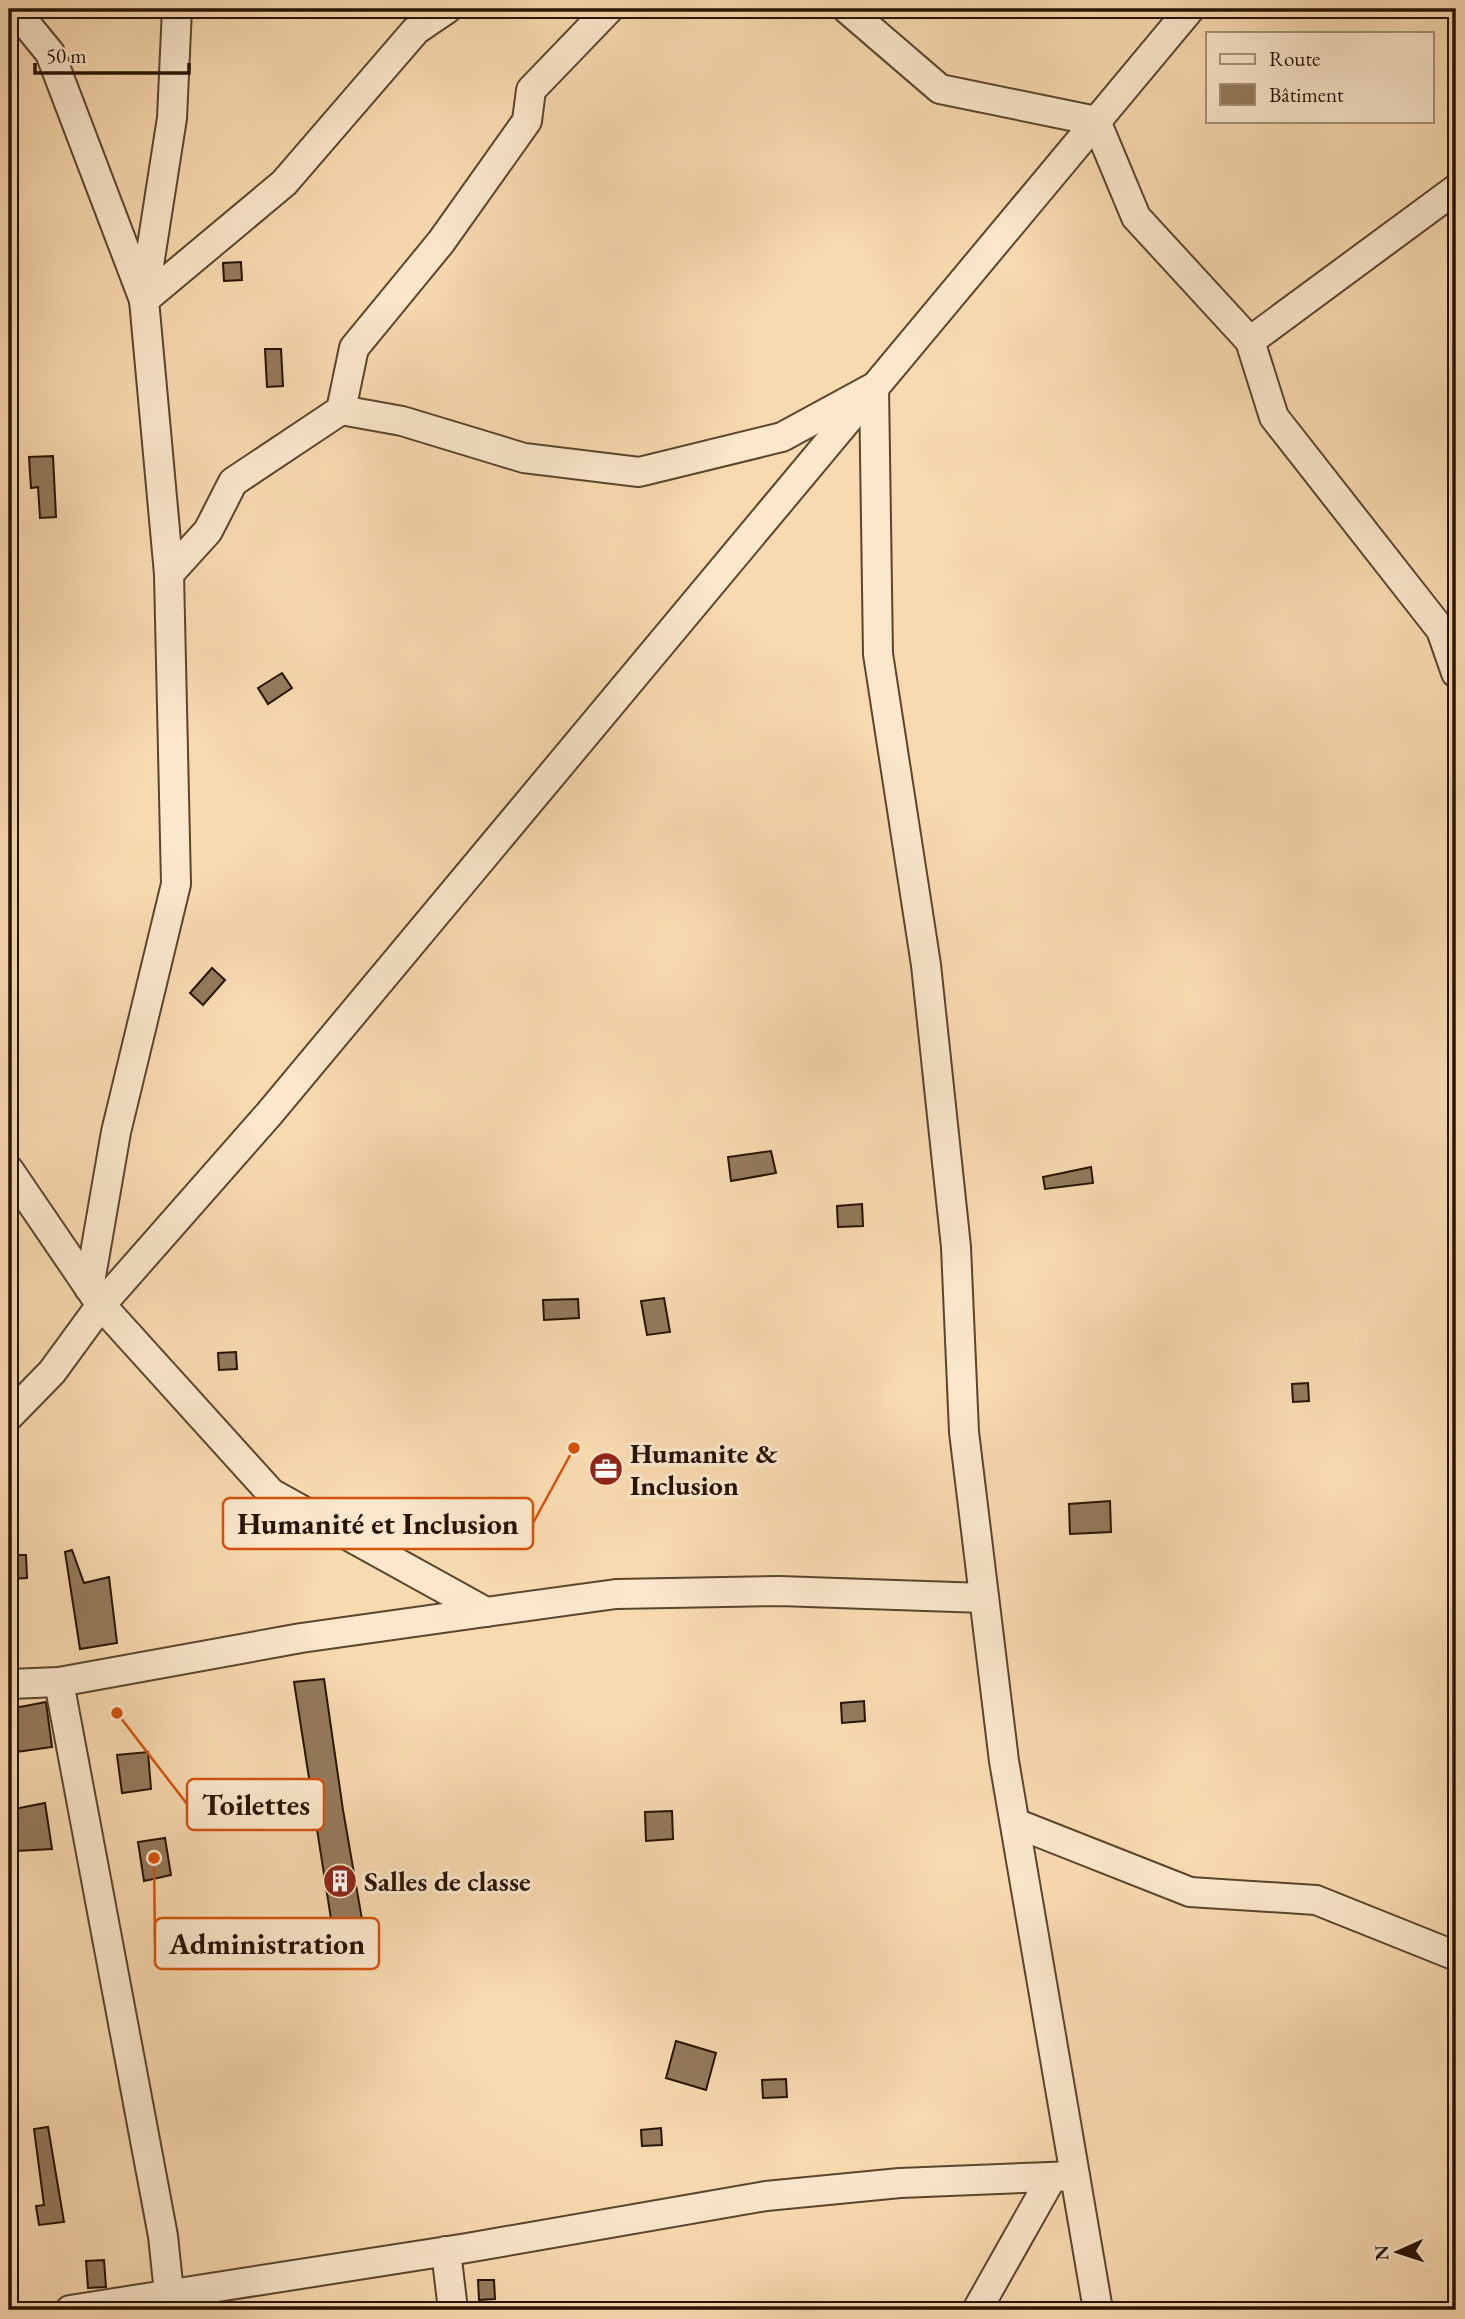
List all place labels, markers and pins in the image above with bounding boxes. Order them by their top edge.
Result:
place label: Humanite & Inclusion [630,1435,778,1503]
office icon: Humanite & Inclusion [587,1450,625,1488]
callout: Humanité et Inclusion [223,1498,533,1549]
callout: Toilettes [187,1779,324,1830]
building icon: Salles de classe [321,1862,359,1900]
place label: Salles de classe [364,1863,531,1899]
callout: Administration [155,1918,379,1969]

